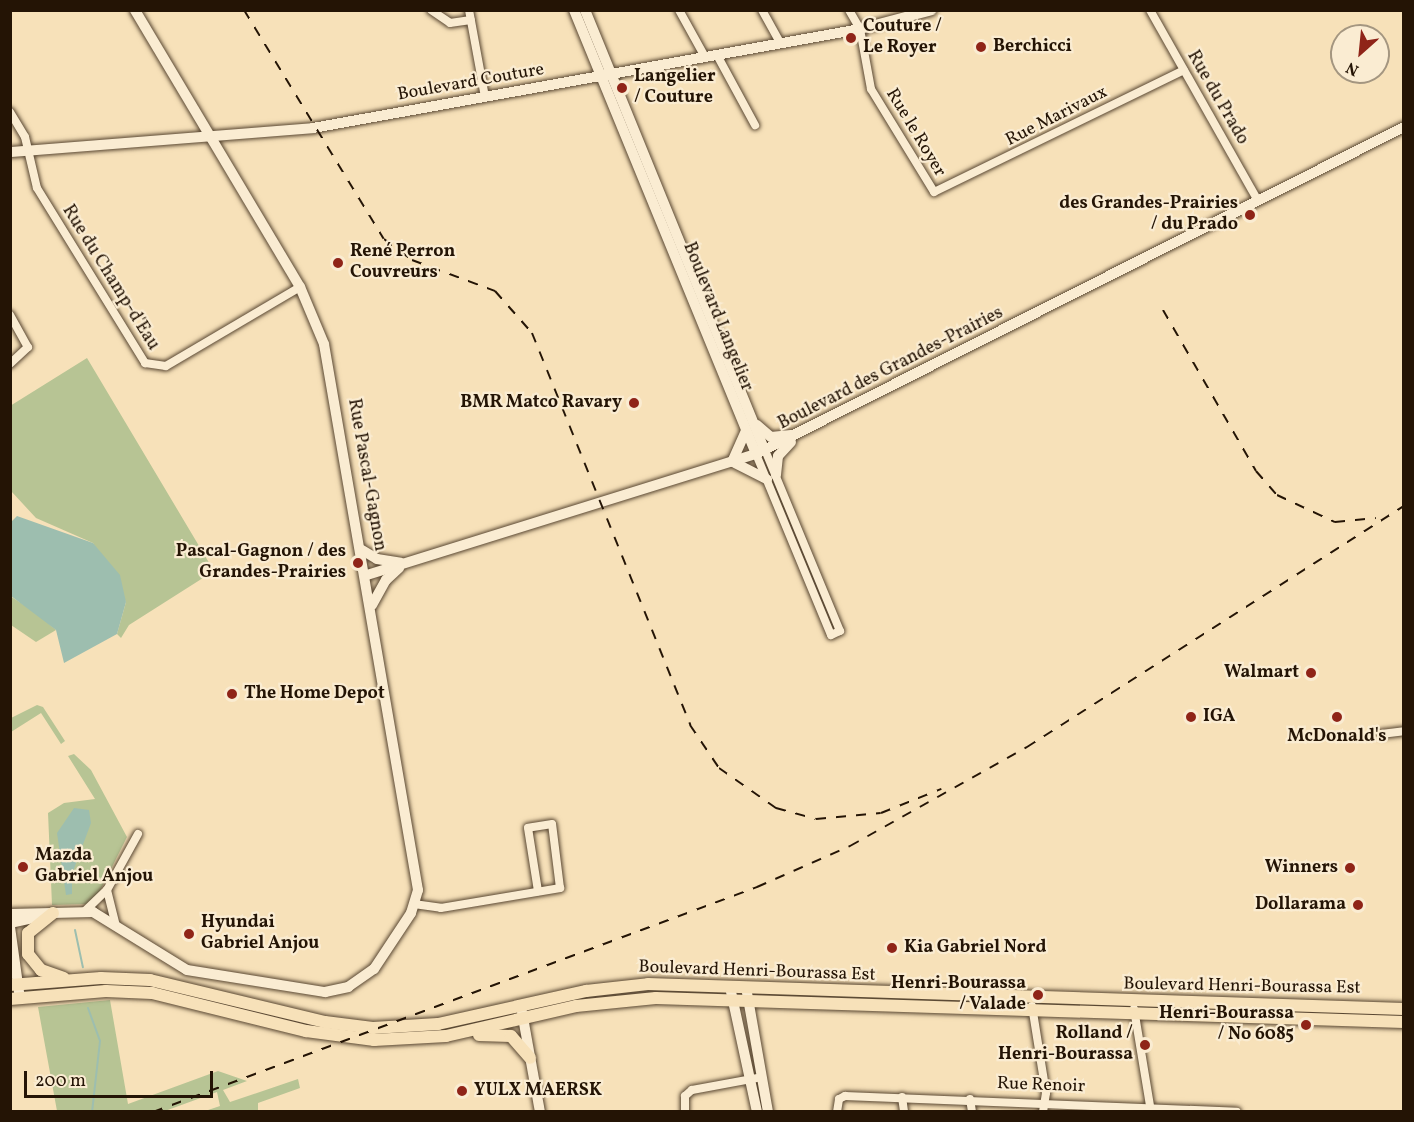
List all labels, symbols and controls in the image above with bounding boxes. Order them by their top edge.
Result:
place label: Couture / Le Royer [863,17,942,60]
north arrow [1330,24,1390,84]
marker: Couture / Le Royer [844,31,858,45]
place label: Berchicci [993,36,1072,58]
marker: Berchicci [974,40,988,54]
street label: Rue du Prado [1181,47,1253,149]
text: N [1343,56,1363,81]
street label: Boulevard Couture [396,59,546,107]
place label: Langelier / Couture [634,67,716,110]
marker: Langelier / Couture [615,81,629,95]
street label: Rue Marivaux [1003,82,1111,152]
street label: Rue le Royer [880,85,950,181]
place label: des Grandes-Prairies / du Prado [1059,194,1238,236]
street label: Rue du Champ-d'Eau [57,201,163,355]
marker: des Grandes-Prairies / du Prado [1243,208,1257,222]
street label: Boulevard Langelier [677,239,757,395]
place label: René Perron Couvreurs [350,242,455,284]
marker: René Perron Couvreurs [331,256,345,270]
street label: Boulevard des Grandes-Prairies [775,303,1007,435]
place label: BMR Matco Ravary [460,392,622,414]
marker: BMR Matco Ravary [627,396,641,410]
street label: Rue Pascal-Gagnon [342,397,390,553]
place label: Pascal-Gagnon / des Grandes-Prairies [176,542,346,584]
marker: Pascal-Gagnon / des Grandes-Prairies [351,556,365,570]
place label: Walmart [1224,662,1299,684]
marker: Walmart [1304,666,1318,680]
place label: The Home Depot [244,683,385,705]
marker: The Home Depot [225,687,239,701]
place label: IGA [1203,706,1235,728]
marker: IGA [1184,710,1198,724]
marker: McDonald's [1330,710,1344,724]
place label: McDonald's [1287,726,1387,748]
place label: Mazda Gabriel Anjou [35,846,153,888]
place label: Winners [1265,857,1338,879]
marker: Mazda Gabriel Anjou [16,860,30,874]
marker: Winners [1343,861,1357,875]
place label: Dollarama [1255,894,1346,916]
marker: Dollarama [1351,898,1365,912]
place label: Hyundai Gabriel Anjou [201,913,319,956]
marker: Hyundai Gabriel Anjou [182,927,196,941]
place label: Kia Gabriel Nord [904,937,1047,959]
marker: Kia Gabriel Nord [885,941,899,955]
street label: Boulevard Henri-Bourassa Est [638,957,876,987]
place label: Henri-Bourassa / Valade [891,974,1026,1016]
street label: Boulevard Henri-Bourassa Est [1123,974,1361,1000]
marker: Henri-Bourassa / Valade [1031,988,1045,1002]
place label: Henri-Bourassa / No 6085 [1159,1004,1294,1046]
marker: Henri-Bourassa / No 6085 [1299,1018,1313,1032]
place label: Rolland / Henri-Bourassa [998,1024,1133,1066]
marker: Rolland / Henri-Bourassa [1138,1038,1152,1052]
scale bar [27,1059,216,1097]
text: 200 m [35,1069,86,1094]
street label: Rue Renoir [996,1074,1086,1098]
place label: YULX MAERSK [474,1080,602,1102]
marker: YULX MAERSK [455,1084,469,1098]

